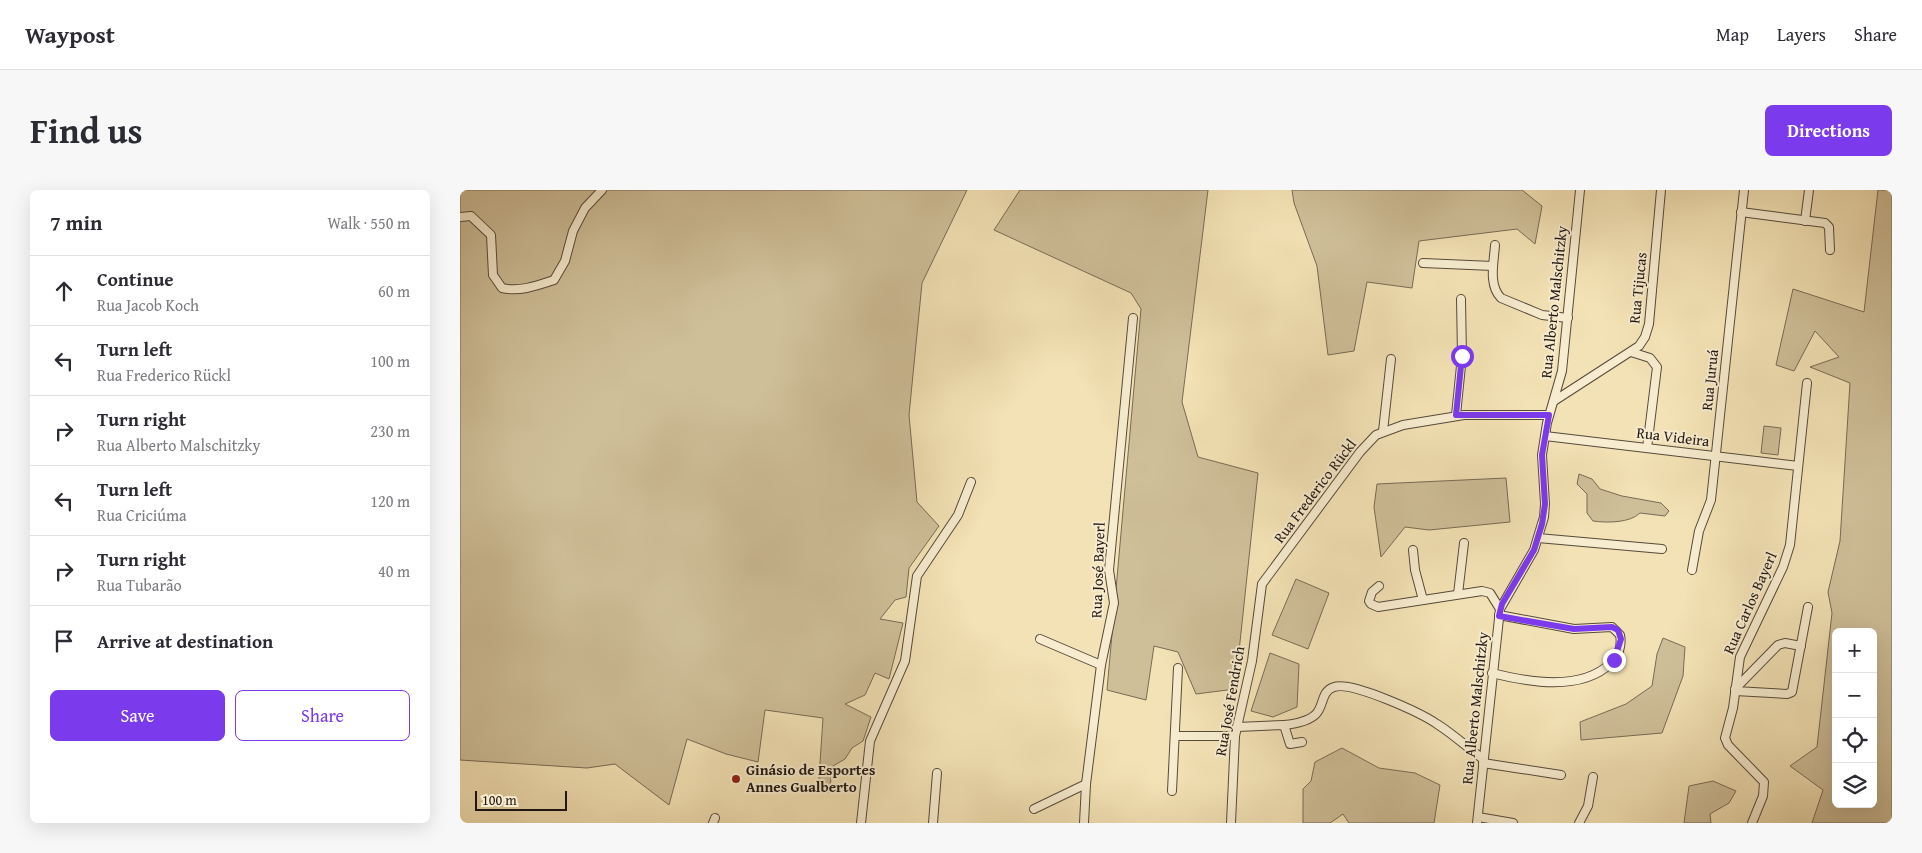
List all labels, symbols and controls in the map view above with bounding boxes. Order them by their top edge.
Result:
text: Waypost [25,17,115,52]
text: Map [1716,21,1749,48]
text: Layers [1777,21,1826,48]
text: Share [1854,21,1897,48]
text: Find us [30,105,143,156]
button: Directions [1765,105,1892,156]
text: 7 min [50,207,102,238]
text: Walk · 550 m [327,211,410,235]
street label: Rua Alberto Malschitzky [1535,224,1572,379]
street label: Rua Tijucas [1623,251,1652,325]
text: Continue [97,265,174,293]
icon: ahead [50,277,78,305]
text: 60 m [378,279,410,303]
text: Rua Jacob Koch [97,293,199,317]
text: Turn left [97,335,172,363]
route start [1451,345,1474,368]
icon: left [50,347,78,375]
street label: Rua Juruá [1696,348,1723,412]
text: 100 m [370,349,410,373]
text: Rua Frederico Rückl [97,363,231,387]
text: Turn right [97,405,186,433]
icon: right [50,417,78,445]
text: 230 m [370,419,410,443]
street label: Rua Videira [1635,422,1711,451]
text: Rua Alberto Malschitzky [97,433,260,457]
street label: Rua Frederico Rückl [1268,434,1361,547]
text: Turn left [97,475,172,503]
icon: left [50,487,78,515]
text: 120 m [370,489,410,513]
text: Rua Criciúma [97,503,187,527]
street label: Rua José Bayerl [1085,522,1110,618]
text: Turn right [97,545,186,573]
street label: Rua Carlos Bayerl [1718,548,1781,657]
icon: right [50,557,78,585]
text: 40 m [378,559,410,583]
text: Rua Tubarão [97,573,182,597]
icon: arrive [50,627,78,655]
text: Arrive at destination [97,627,273,655]
map controls [1832,628,1877,808]
button: + [1832,628,1877,673]
street label: Rua Alberto Malschitzky [1456,630,1493,785]
street label: Rua José Fendrich [1210,644,1250,758]
route end [1603,649,1626,672]
button: − [1832,673,1877,718]
button: Save [50,690,225,741]
button: Share [235,690,410,741]
button: locate [1832,718,1877,763]
place label: Ginásio de Esportes Annes Gualberto [746,759,875,797]
button: layers [1832,763,1877,808]
marker: Ginásio de Esportes Annes Gualberto [730,773,742,785]
scale bar [475,788,568,811]
text: 100 m [482,790,517,810]

